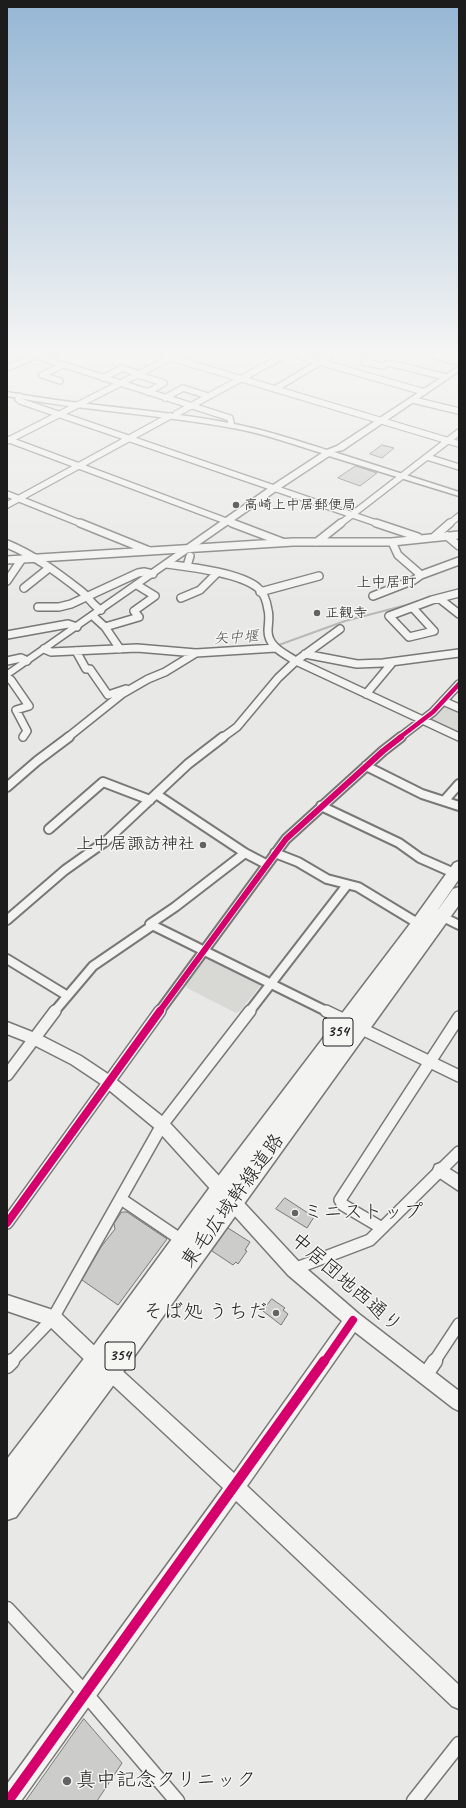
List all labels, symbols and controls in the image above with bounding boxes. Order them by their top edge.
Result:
place label: 高崎上中居郵便局 [244,497,356,513]
marker: 高崎上中居郵便局 [231,500,241,510]
district label: 上中居町 [356,574,416,592]
place label: 正観寺 [325,605,367,621]
marker: 正観寺 [312,608,322,618]
water label: 矢中堰 [213,627,259,649]
place label: 上中居諏訪神社 [76,835,195,855]
marker: 上中居諏訪神社 [198,840,208,850]
road number: 354 [323,1018,353,1046]
street label: 東毛広域幹線道路 [176,1129,290,1273]
place label: ミニストップ [303,1201,423,1225]
marker: ミニストップ [290,1208,300,1218]
street label: 中居団地西通り [285,1228,407,1338]
place label: そば処 うちだ [143,1301,268,1325]
marker: そば処 うちだ [271,1308,281,1318]
road number: 354 [105,1342,135,1370]
place label: 真中記念クリニック [76,1769,256,1793]
marker: 真中記念クリニック [61,1775,73,1787]

